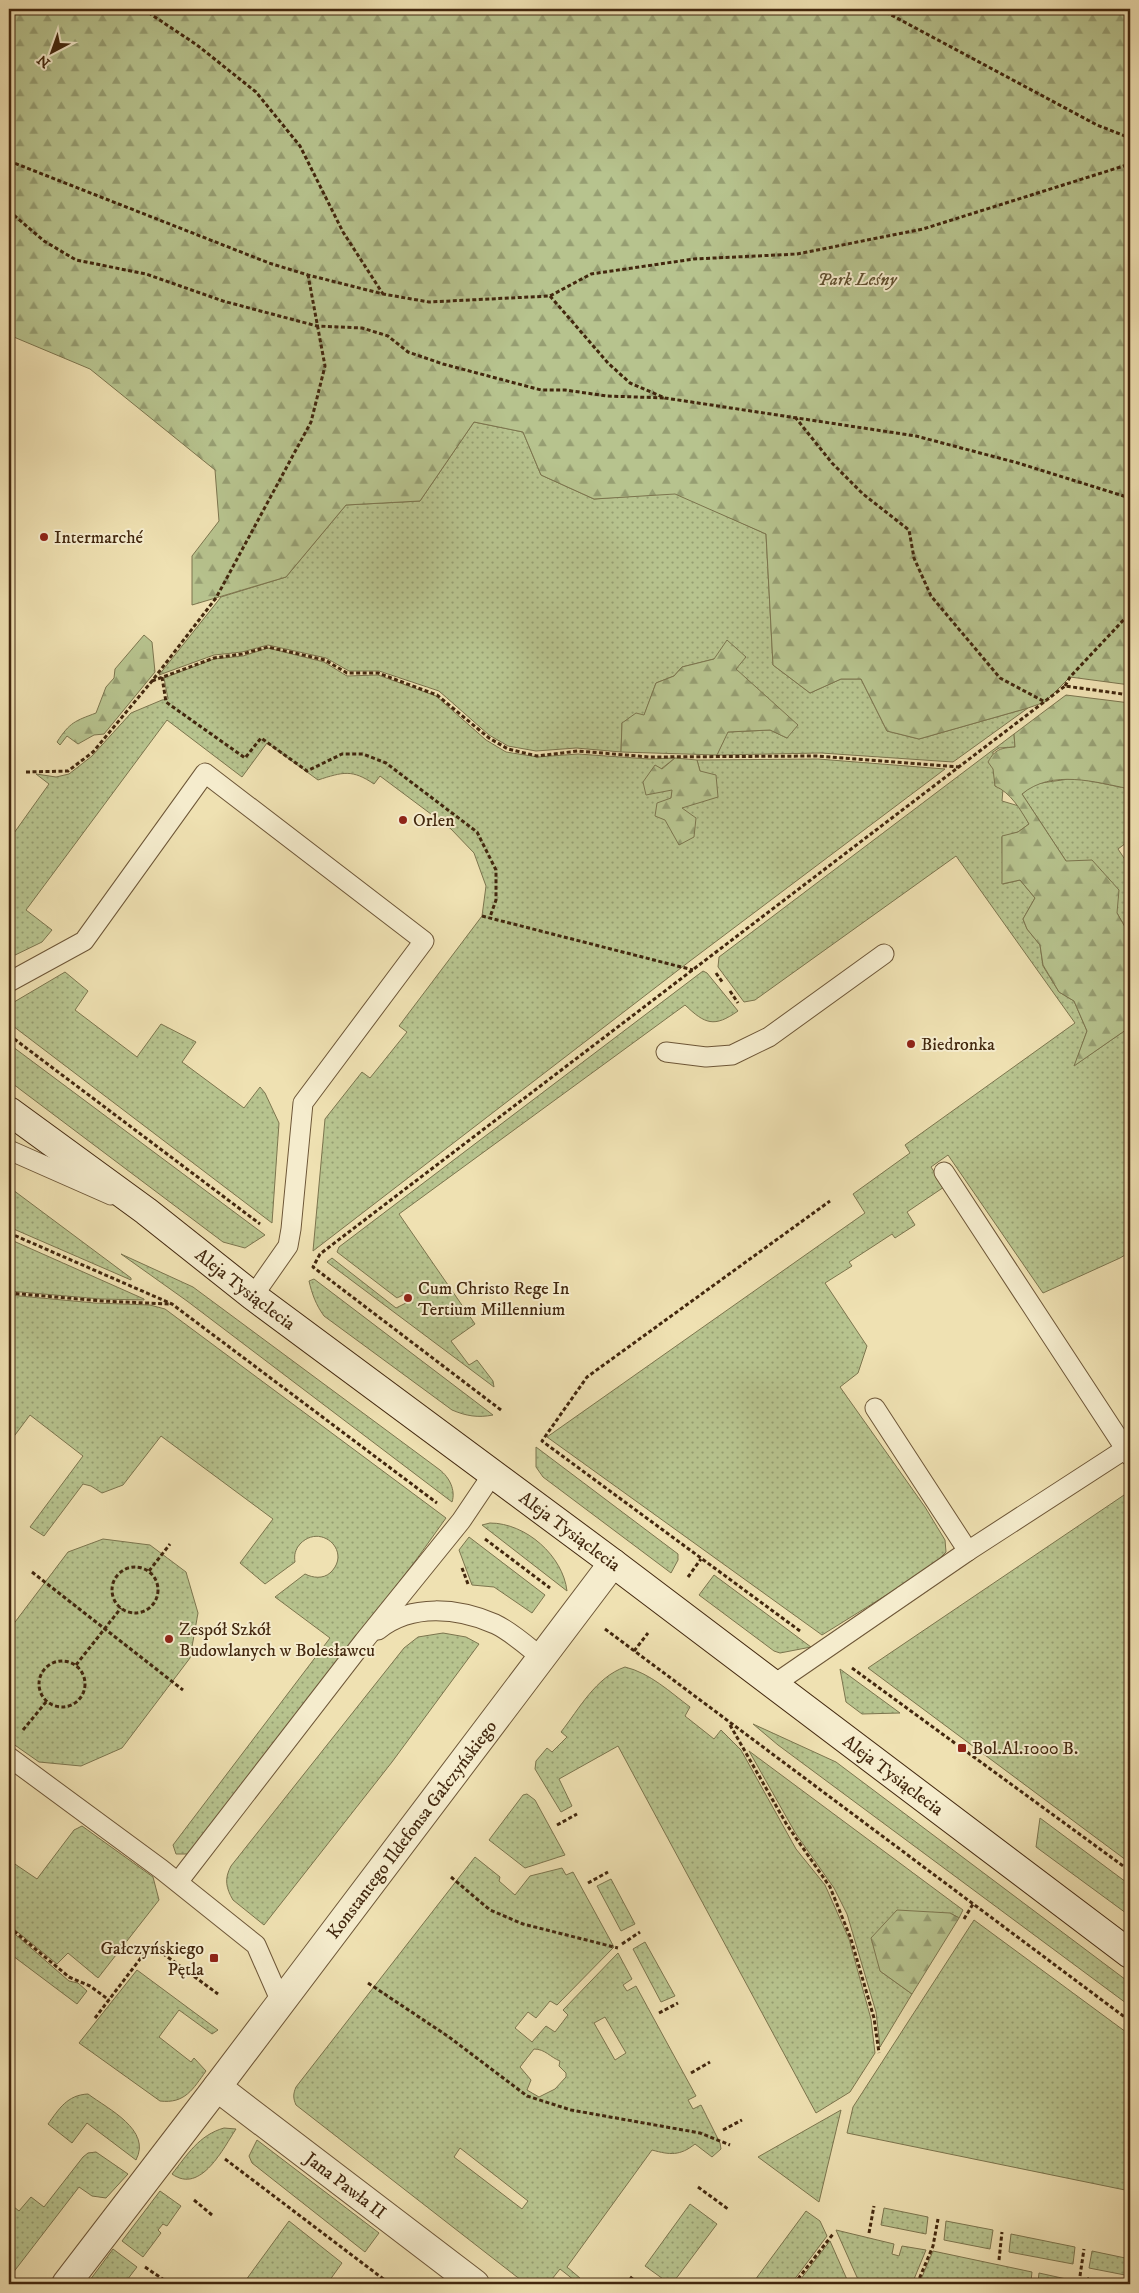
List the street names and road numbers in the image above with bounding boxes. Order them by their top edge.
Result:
street label: Aleja Tysiąclecia [190,1244,299,1336]
street label: Aleja Tysiąclecia [515,1487,625,1577]
street label: Konstantego Ildefonsa Gałczyńskiego [323,1716,502,1944]
street label: Aleja Tysiąclecia [838,1731,948,1821]
street label: Jana Pawła II [299,2147,390,2224]

